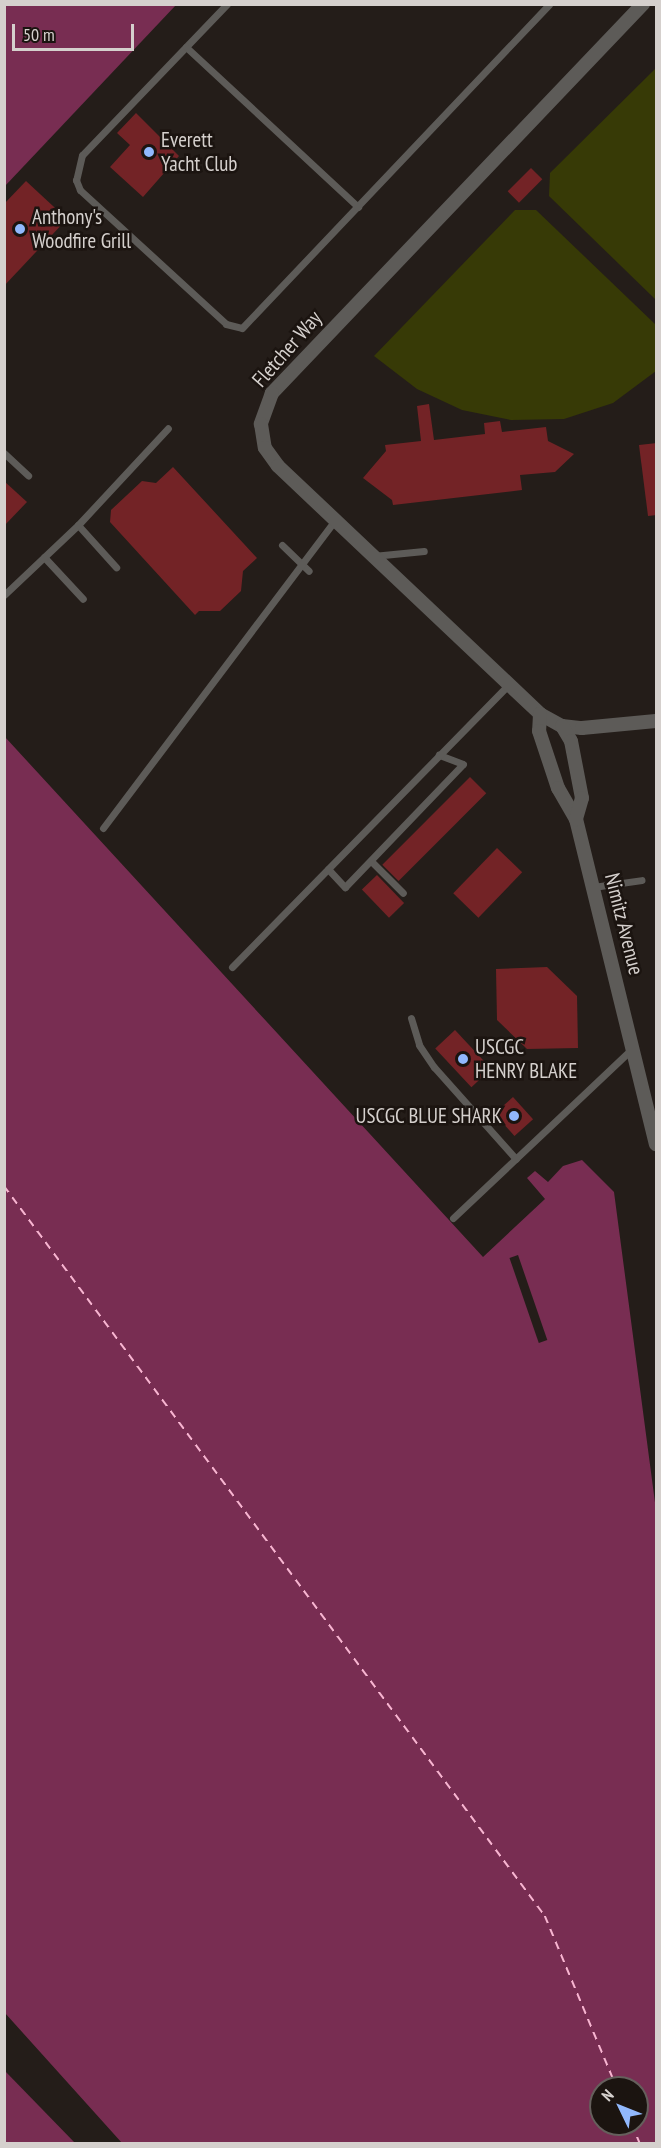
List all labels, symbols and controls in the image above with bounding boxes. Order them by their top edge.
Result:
scale bar [15,12,136,50]
text: 50 m [23,23,55,46]
place label: Everett Yacht Club [161,127,237,177]
marker: Everett Yacht Club [142,145,156,159]
place label: Anthony's Woodfire Grill [32,204,131,254]
marker: Anthony's Woodfire Grill [13,222,27,236]
street label: Fletcher Way [247,306,327,392]
street label: Nimitz Avenue [599,870,649,978]
place label: USCGC HENRY BLAKE [475,1034,578,1084]
marker: USCGC HENRY BLAKE [456,1052,470,1066]
place label: USCGC BLUE SHARK [355,1103,502,1129]
marker: USCGC BLUE SHARK [507,1109,521,1123]
north arrow [589,2076,649,2136]
text: N [597,2085,618,2105]

